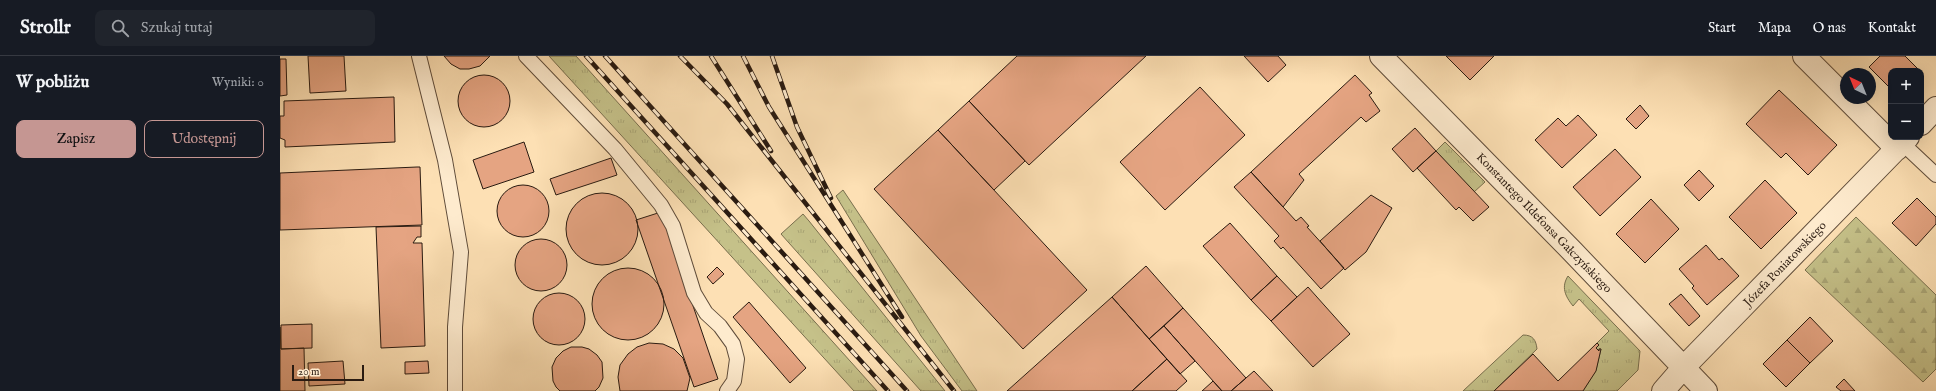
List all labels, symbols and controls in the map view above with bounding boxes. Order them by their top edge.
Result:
search box [95,10,375,46]
text: Strollr [20,16,71,40]
icon: search [109,17,131,39]
text: Szukaj tutaj [141,18,213,37]
text: Start [1708,19,1736,37]
text: Mapa [1758,19,1791,37]
text: O nas [1813,19,1846,37]
text: Kontakt [1868,19,1916,37]
north arrow [1840,68,1876,104]
map controls [1888,68,1924,140]
button: + [1888,68,1924,104]
text: W pobliżu [16,72,89,93]
text: Wyniki: 0 [212,74,264,91]
button: − [1888,104,1924,140]
button: Zapisz [16,120,136,158]
button: Udostępnij [144,120,264,158]
street label: Konstantego Ildefonsa Gałczyńskiego [1473,150,1615,297]
street label: Józefa Poniatowskiego [1739,218,1831,312]
scale bar [292,363,364,382]
text: 20 m [298,365,319,379]

